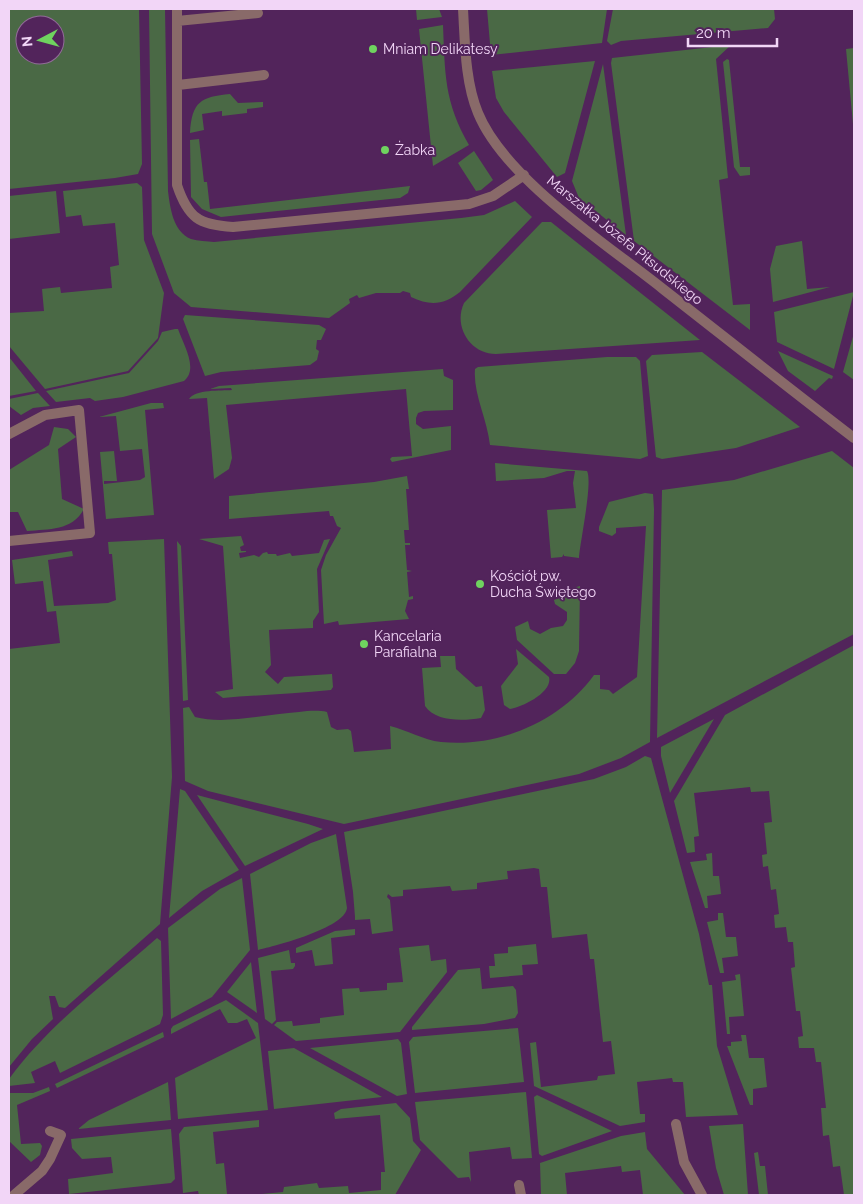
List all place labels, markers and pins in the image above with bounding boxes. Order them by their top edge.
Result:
place label: Mniam Delikatesy [383,41,498,57]
marker: Mniam Delikatesy [367,43,379,55]
place label: Żabka [395,140,435,158]
marker: Żabka [379,144,391,156]
place label: Kościół pw. Ducha Świętego [490,568,596,600]
marker: Kościół pw. Ducha Świętego [474,578,486,590]
place label: Kancelaria Parafialna [374,628,442,660]
marker: Kancelaria Parafialna [358,638,370,650]

